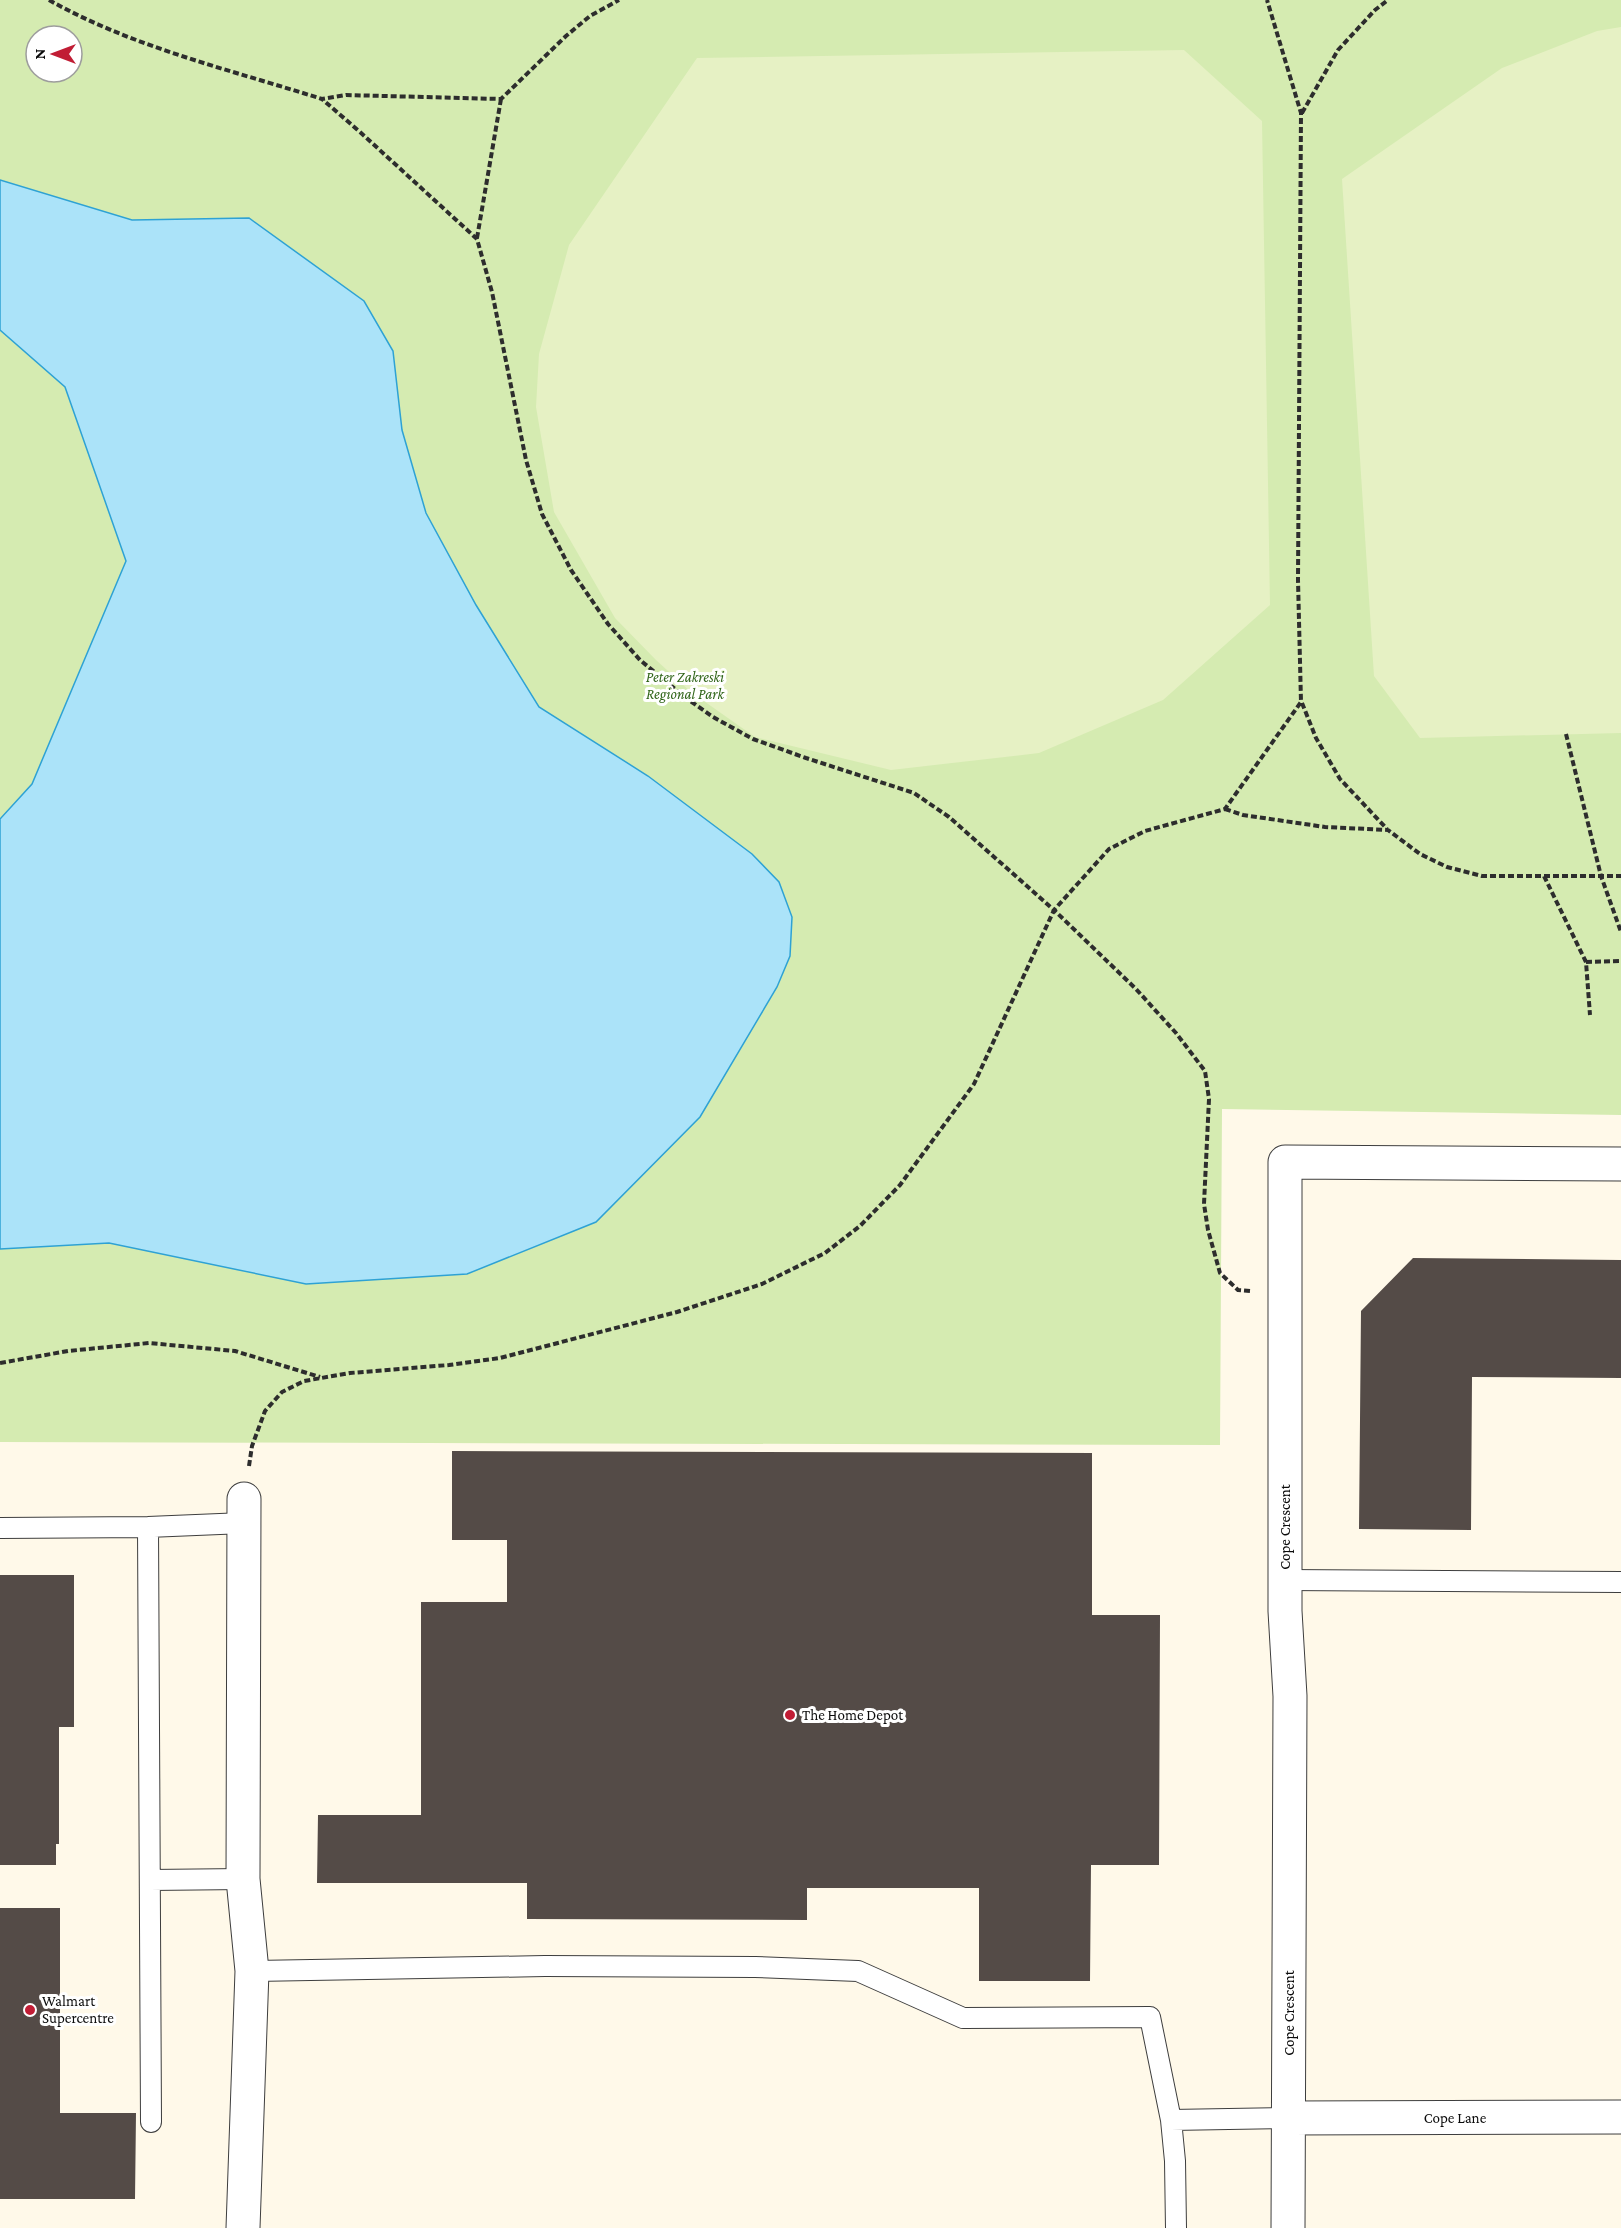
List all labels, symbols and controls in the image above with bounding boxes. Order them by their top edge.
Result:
north arrow [24,24,84,84]
text: N [31,48,48,59]
park label: Peter Zakreski Regional Park [646,669,725,703]
street label: Cope Crescent [1277,1483,1294,1570]
place label: The Home Depot [802,1707,904,1724]
marker: The Home Depot [783,1708,797,1722]
street label: Cope Crescent [1281,1969,1298,2056]
place label: Walmart Supercentre [42,1993,114,2027]
marker: Walmart Supercentre [23,2003,37,2017]
street label: Cope Lane [1424,2110,1487,2127]

